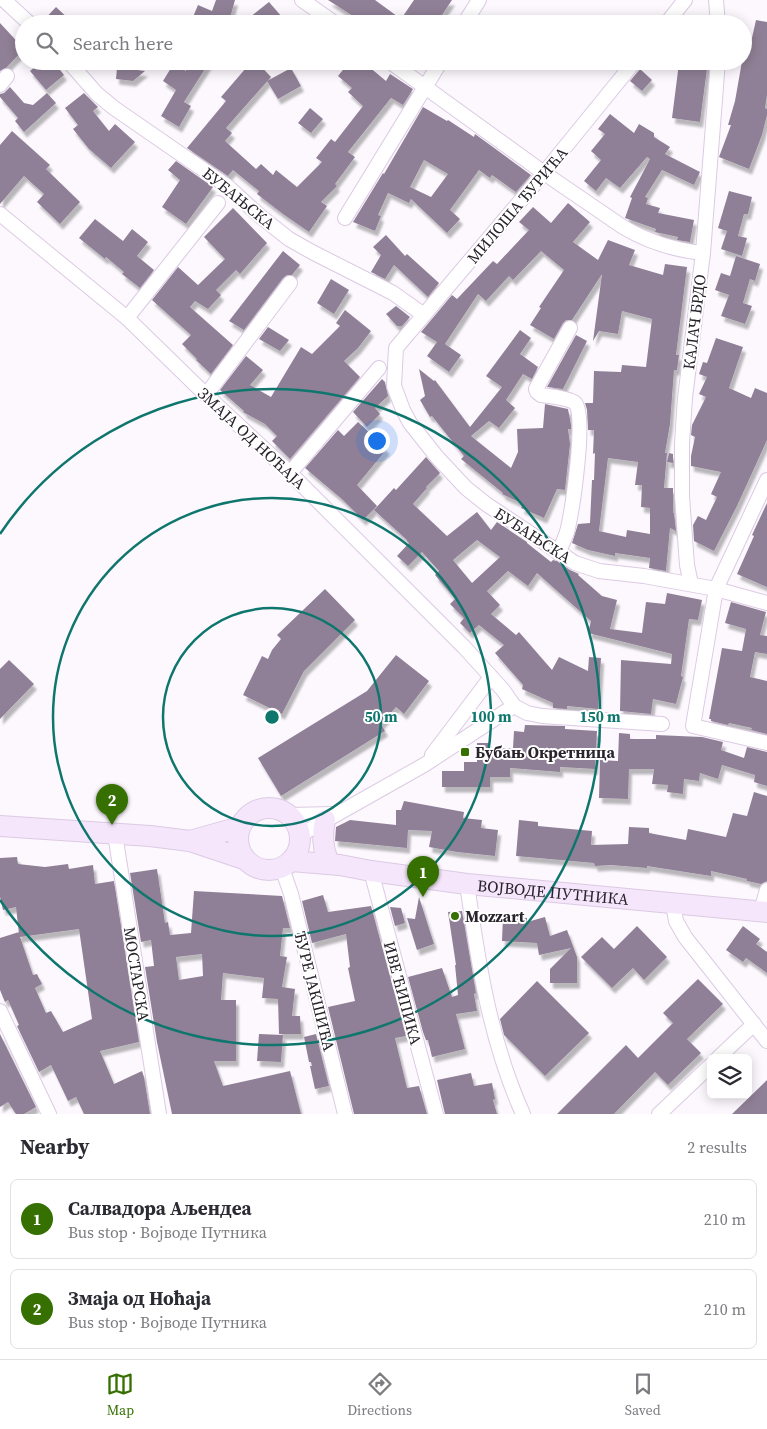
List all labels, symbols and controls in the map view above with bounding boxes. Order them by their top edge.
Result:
search box [15,15,752,70]
icon: search [33,29,61,57]
text: Search here [73,30,173,56]
street label: МИЛОША ЂУРИЋА [462,142,573,268]
street label: БУБАЊСКА [198,162,280,234]
street label: КАЛАЧ БРДО [677,273,711,371]
street label: ЗМАЈА ОД НОЋАЈА [193,382,311,494]
your location [364,428,390,454]
street label: БУБАЊСКА [490,502,576,568]
text: 50 m [364,706,398,727]
text: 100 m [470,706,512,727]
text: 150 m [579,706,621,727]
centre of rings [263,708,281,726]
place label: Бубањ Окретница [475,741,616,763]
marker: Бубањ Окретница [459,746,471,758]
pin: 2 [96,784,128,825]
pin: 1 [407,856,439,897]
street label: ВОЈВОДЕ ПУТНИКА [476,874,630,910]
place label: Mozzart [465,905,525,927]
marker: Mozzart [449,910,461,922]
street label: МОСТАРСКА [119,925,155,1023]
street label: ЂУРЕ ЈАКШИЋА [289,929,341,1054]
street label: ИВЕ ЋИПИКА [379,939,428,1048]
map controls [707,1054,752,1099]
button: layers [707,1054,752,1099]
text: Nearby [20,1132,90,1161]
text: 2 results [687,1136,747,1158]
text: Салвадора Аљендеа [68,1195,252,1221]
text: 1 [33,1208,41,1230]
text: 210 m [704,1208,746,1230]
text: Bus stop · Војводе Путника [68,1221,267,1243]
text: Змаја од Ноћаја [68,1285,211,1311]
text: 2 [33,1298,41,1320]
text: 210 m [704,1298,746,1320]
text: Bus stop · Војводе Путника [68,1311,267,1333]
tab: Map [106,1370,134,1420]
tab: Directions [347,1370,412,1420]
tab: Saved [625,1370,661,1420]

